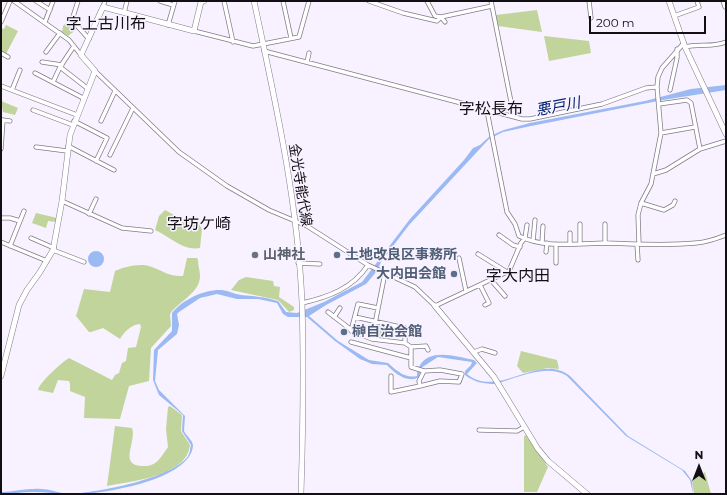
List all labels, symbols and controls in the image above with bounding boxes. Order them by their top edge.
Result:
scale bar [591,8,708,34]
district label: 字上古川布 [66,14,146,34]
text: 200 m [596,15,635,30]
water label: 悪戸川 [534,94,582,120]
district label: 字松長布 [459,99,523,119]
street label: 金光寺能代線 [285,142,315,228]
district label: 字坊ケ崎 [167,214,231,234]
place label: 山神社 [263,247,305,263]
place label: 土地改良区事務所 [345,247,457,263]
marker: 山神社 [250,250,260,260]
marker: 土地改良区事務所 [332,250,342,260]
place label: 大内田会館 [376,266,446,282]
district label: 字大内田 [486,266,550,286]
marker: 大内田会館 [449,269,459,279]
place label: 榊自治会館 [352,324,422,340]
marker: 榊自治会館 [339,327,349,337]
north arrow [679,447,719,487]
text: N [695,448,703,462]

